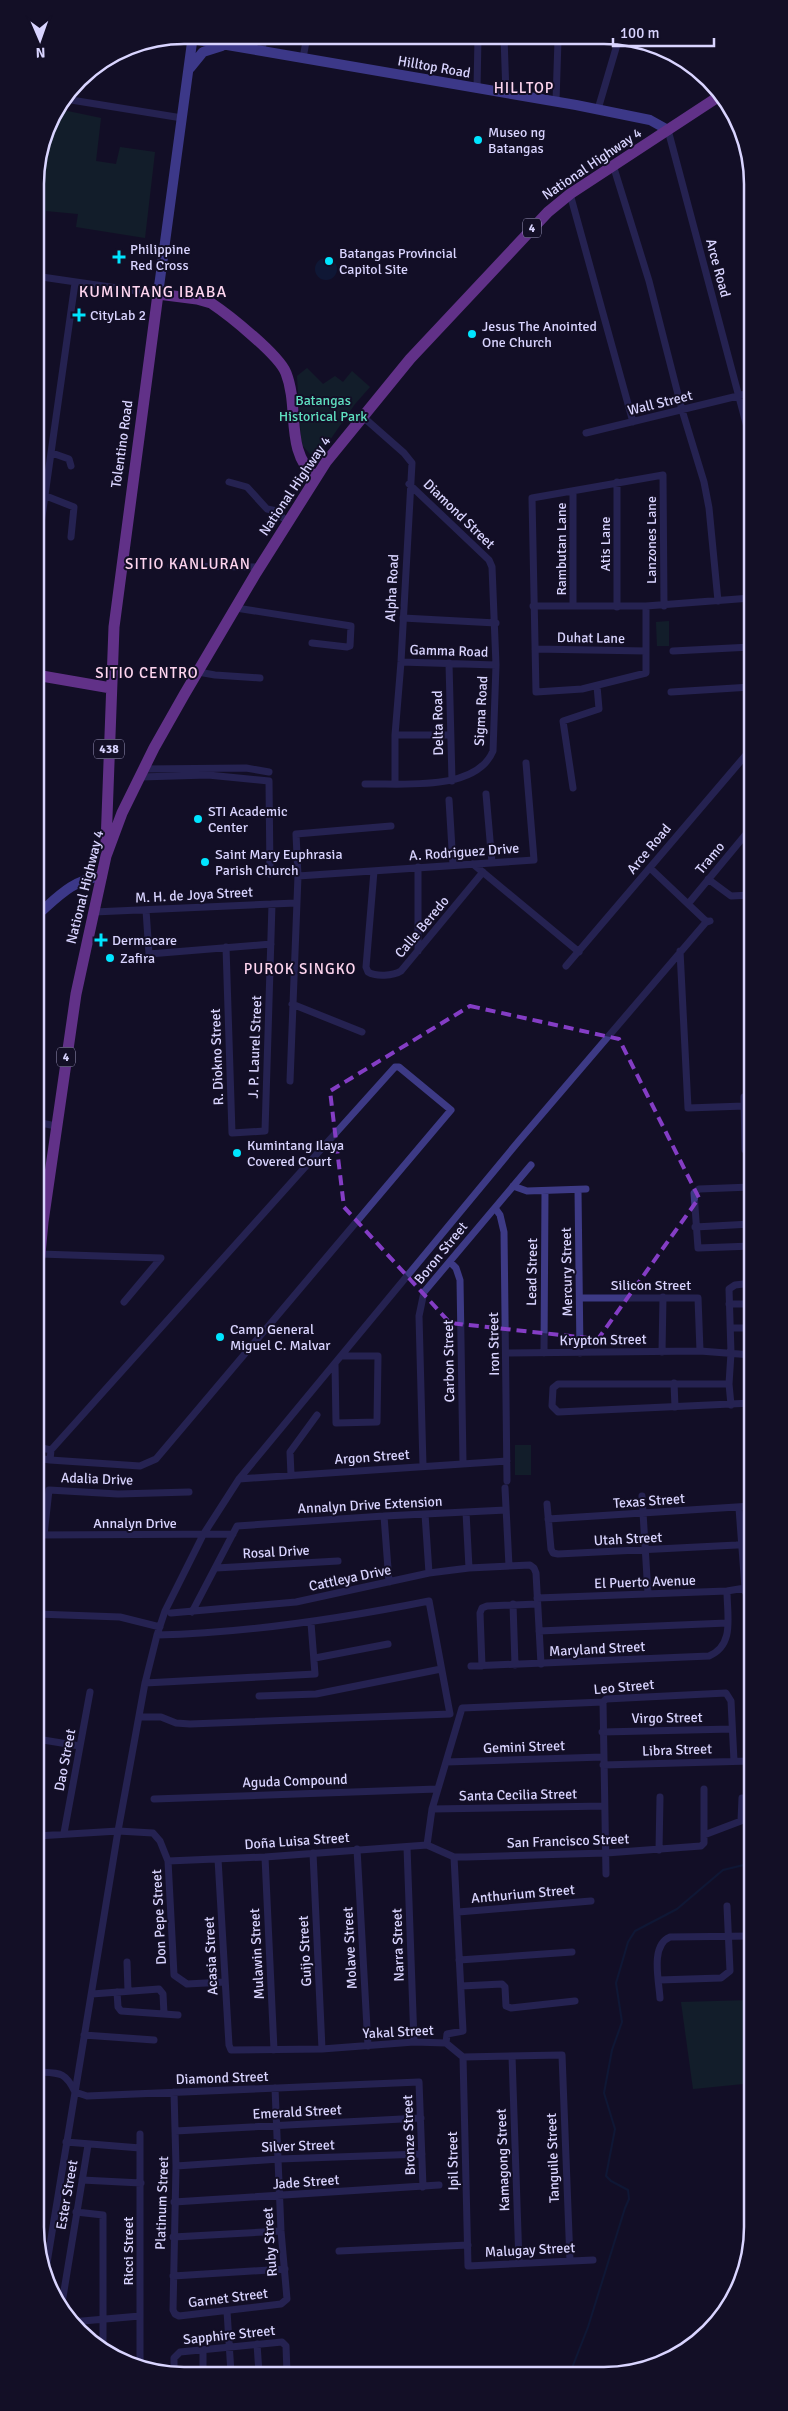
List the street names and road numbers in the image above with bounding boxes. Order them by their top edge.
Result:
street label: Hilltop Road [396,52,472,82]
street label: National Highway 4 [539,124,645,204]
road number: 4 [523,218,541,238]
street label: Arce Road [702,237,734,299]
street label: Wall Street [626,387,694,419]
street label: Tolentino Road [107,399,137,489]
street label: National Highway 4 [255,433,335,539]
street label: Diamond Street [420,476,498,552]
street label: Lanzones Lane [643,496,660,584]
street label: Rambutan Lane [553,502,570,596]
street label: Atis Lane [597,516,614,572]
street label: Alpha Road [382,554,402,622]
street label: Duhat Lane [557,629,625,647]
street label: Gamma Road [409,641,489,661]
street label: Sigma Road [471,675,491,747]
street label: Delta Road [429,690,447,756]
road number: 438 [94,740,124,759]
street label: Arce Road [623,821,675,877]
street label: National Highway 4 [63,828,107,946]
street label: Tramo [692,838,728,878]
street label: A. Rodriguez Drive [408,840,520,864]
street label: M. H. de Joya Street [135,883,254,907]
street label: Calle Beredo [391,893,453,961]
street label: J. P. Laurel Street [245,995,265,1099]
street label: R. Diokno Street [207,1008,227,1106]
road number: 4 [57,1048,75,1066]
street label: Boron Street [411,1218,471,1288]
street label: Mercury Street [558,1227,576,1317]
street label: Lead Street [523,1238,541,1306]
street label: Silicon Street [611,1277,691,1294]
street label: Iron Street [485,1312,503,1376]
street label: Carbon Street [440,1320,458,1402]
street label: Krypton Street [559,1331,647,1349]
street label: Argon Street [334,1446,410,1468]
street label: Adalia Drive [61,1469,133,1489]
street label: Texas Street [613,1490,686,1512]
street label: Annalyn Drive Extension [297,1493,443,1517]
street label: Annalyn Drive [93,1515,177,1532]
street label: Utah Street [593,1529,663,1549]
street label: Rosal Drive [242,1542,310,1562]
street label: Cattleya Drive [307,1561,393,1595]
street label: El Puerto Avenue [594,1572,696,1592]
street label: Maryland Street [548,1638,646,1660]
street label: Leo Street [593,1676,655,1698]
street label: Virgo Street [631,1709,703,1727]
street label: Dao Street [51,1727,79,1792]
street label: Gemini Street [483,1737,565,1757]
street label: Libra Street [642,1740,712,1760]
street label: Aguda Compound [242,1771,348,1791]
street label: Santa Cecilia Street [459,1785,577,1805]
street label: Doña Luisa Street [244,1829,350,1853]
street label: San Francisco Street [507,1830,630,1852]
street label: Don Pepe Street [148,1869,170,1965]
street label: Anthurium Street [470,1881,576,1907]
street label: Molave Street [339,1906,361,1990]
street label: Mulawin Street [246,1908,268,2000]
street label: Narra Street [388,1908,408,1982]
street label: Guijo Street [295,1915,315,1987]
street label: Acasia Street [200,1916,222,1996]
street label: Yakal Street [362,2022,434,2042]
street label: Diamond Street [175,2068,269,2088]
street label: Bronze Street [399,2094,419,2176]
street label: Emerald Street [252,2101,342,2123]
street label: Kamagong Street [493,2108,513,2212]
street label: Tanguile Street [543,2113,563,2203]
street label: Ipil Street [444,2131,462,2191]
street label: Silver Street [261,2136,335,2156]
street label: Platinum Street [152,2156,172,2250]
street label: Ester Street [53,2159,82,2231]
street label: Jade Street [272,2171,340,2193]
street label: Ruby Street [259,2207,281,2277]
street label: Ricci Street [120,2216,137,2285]
street label: Malugay Street [484,2239,576,2261]
street label: Garnet Street [187,2285,269,2311]
street label: Sapphire Street [182,2322,276,2348]

